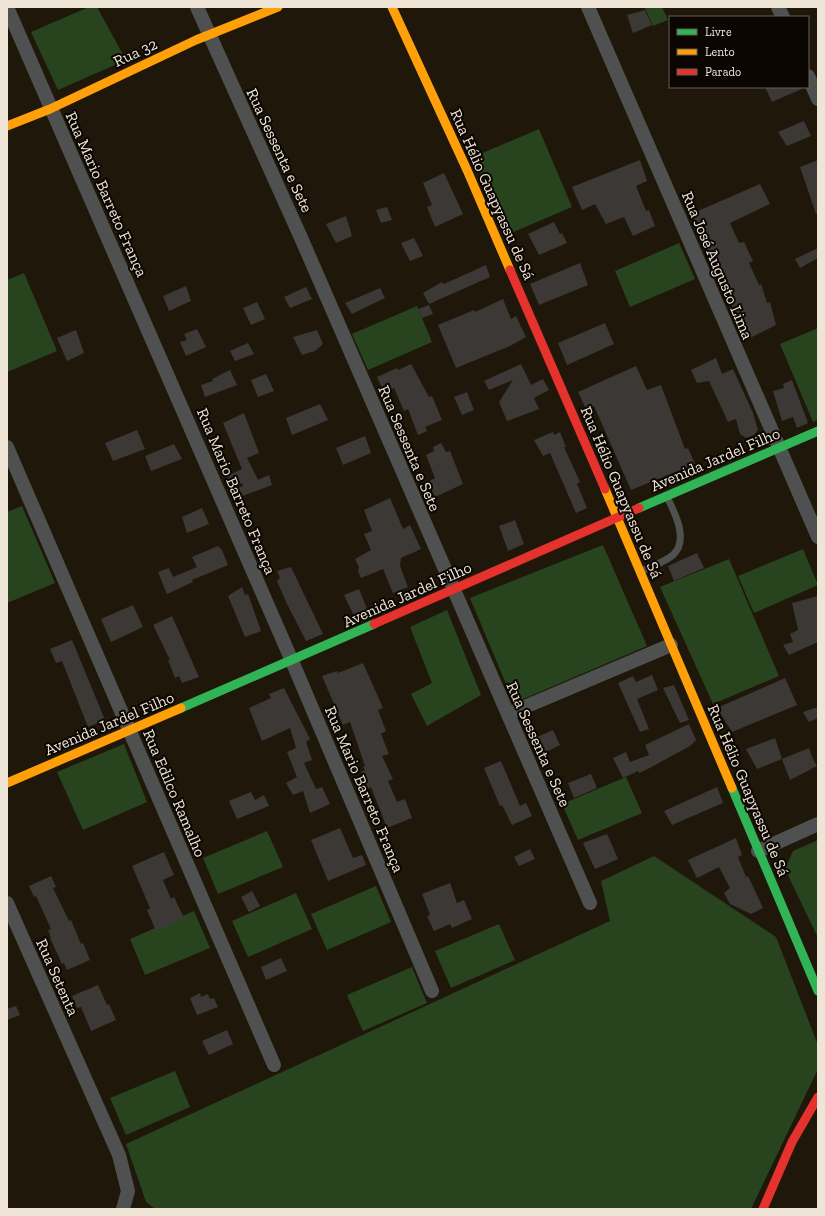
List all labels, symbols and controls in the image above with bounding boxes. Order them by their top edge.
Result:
legend [669,16,809,88]
text: Livre [705,25,732,39]
street label: Rua 32 [110,34,160,71]
text: Lento [705,45,735,59]
text: Parado [705,65,741,79]
street label: Rua Sessenta e Sete [242,85,317,215]
street label: Rua Hélio Guapyassu de Sá [446,106,539,283]
street label: Rua Mario Barreto França [62,109,152,280]
street label: Rua José Augusto Lima [678,188,757,342]
street label: Rua Sessenta e Sete [374,382,445,514]
street label: Rua Hélio Guapyassu de Sá [577,403,667,581]
street label: Rua Mario Barreto França [193,405,280,577]
street label: Avenida Jardel Filho [648,424,783,495]
street label: Avenida Jardel Filho [340,558,474,631]
street label: Rua Sessenta e Sete [502,679,575,810]
street label: Avenida Jardel Filho [42,688,177,759]
street label: Rua Hélio Guapyassu de Sá [704,701,794,879]
street label: Rua Mario Barreto França [321,703,408,875]
street label: Rua Edilco Ramalho [139,726,210,860]
street label: Rua Setenta [32,936,83,1019]

